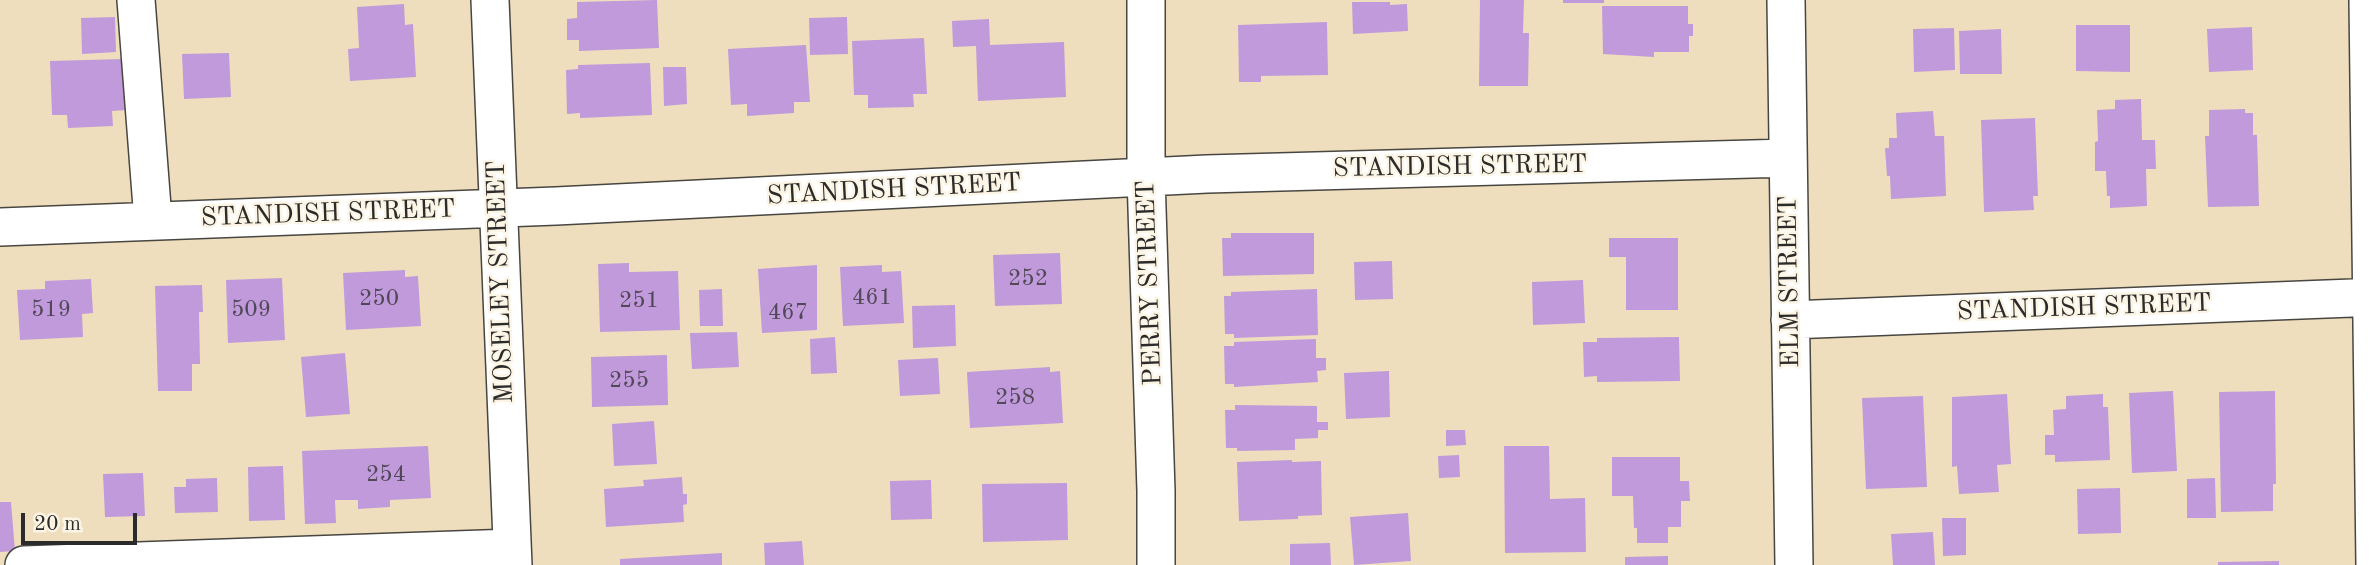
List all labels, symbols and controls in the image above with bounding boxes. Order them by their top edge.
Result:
street label: STANDISH STREET [1332,149,1588,185]
street label: MOSELEY STREET [481,160,521,404]
street label: STANDISH STREET [766,168,1022,212]
street label: PERRY STREET [1131,180,1169,386]
street label: STANDISH STREET [200,194,456,234]
street label: ELM STREET [1773,196,1807,368]
house number: 252 [1008,265,1048,293]
house number: 461 [852,284,892,312]
house number: 250 [359,285,399,313]
house number: 251 [619,287,659,315]
street label: STANDISH STREET [1956,288,2212,328]
house number: 519 [31,296,71,324]
house number: 509 [231,296,271,324]
house number: 467 [768,299,808,327]
house number: 255 [609,367,649,395]
house number: 258 [995,384,1035,412]
house number: 254 [366,461,406,489]
scale bar [24,498,140,542]
text: 20 m [34,514,81,535]

